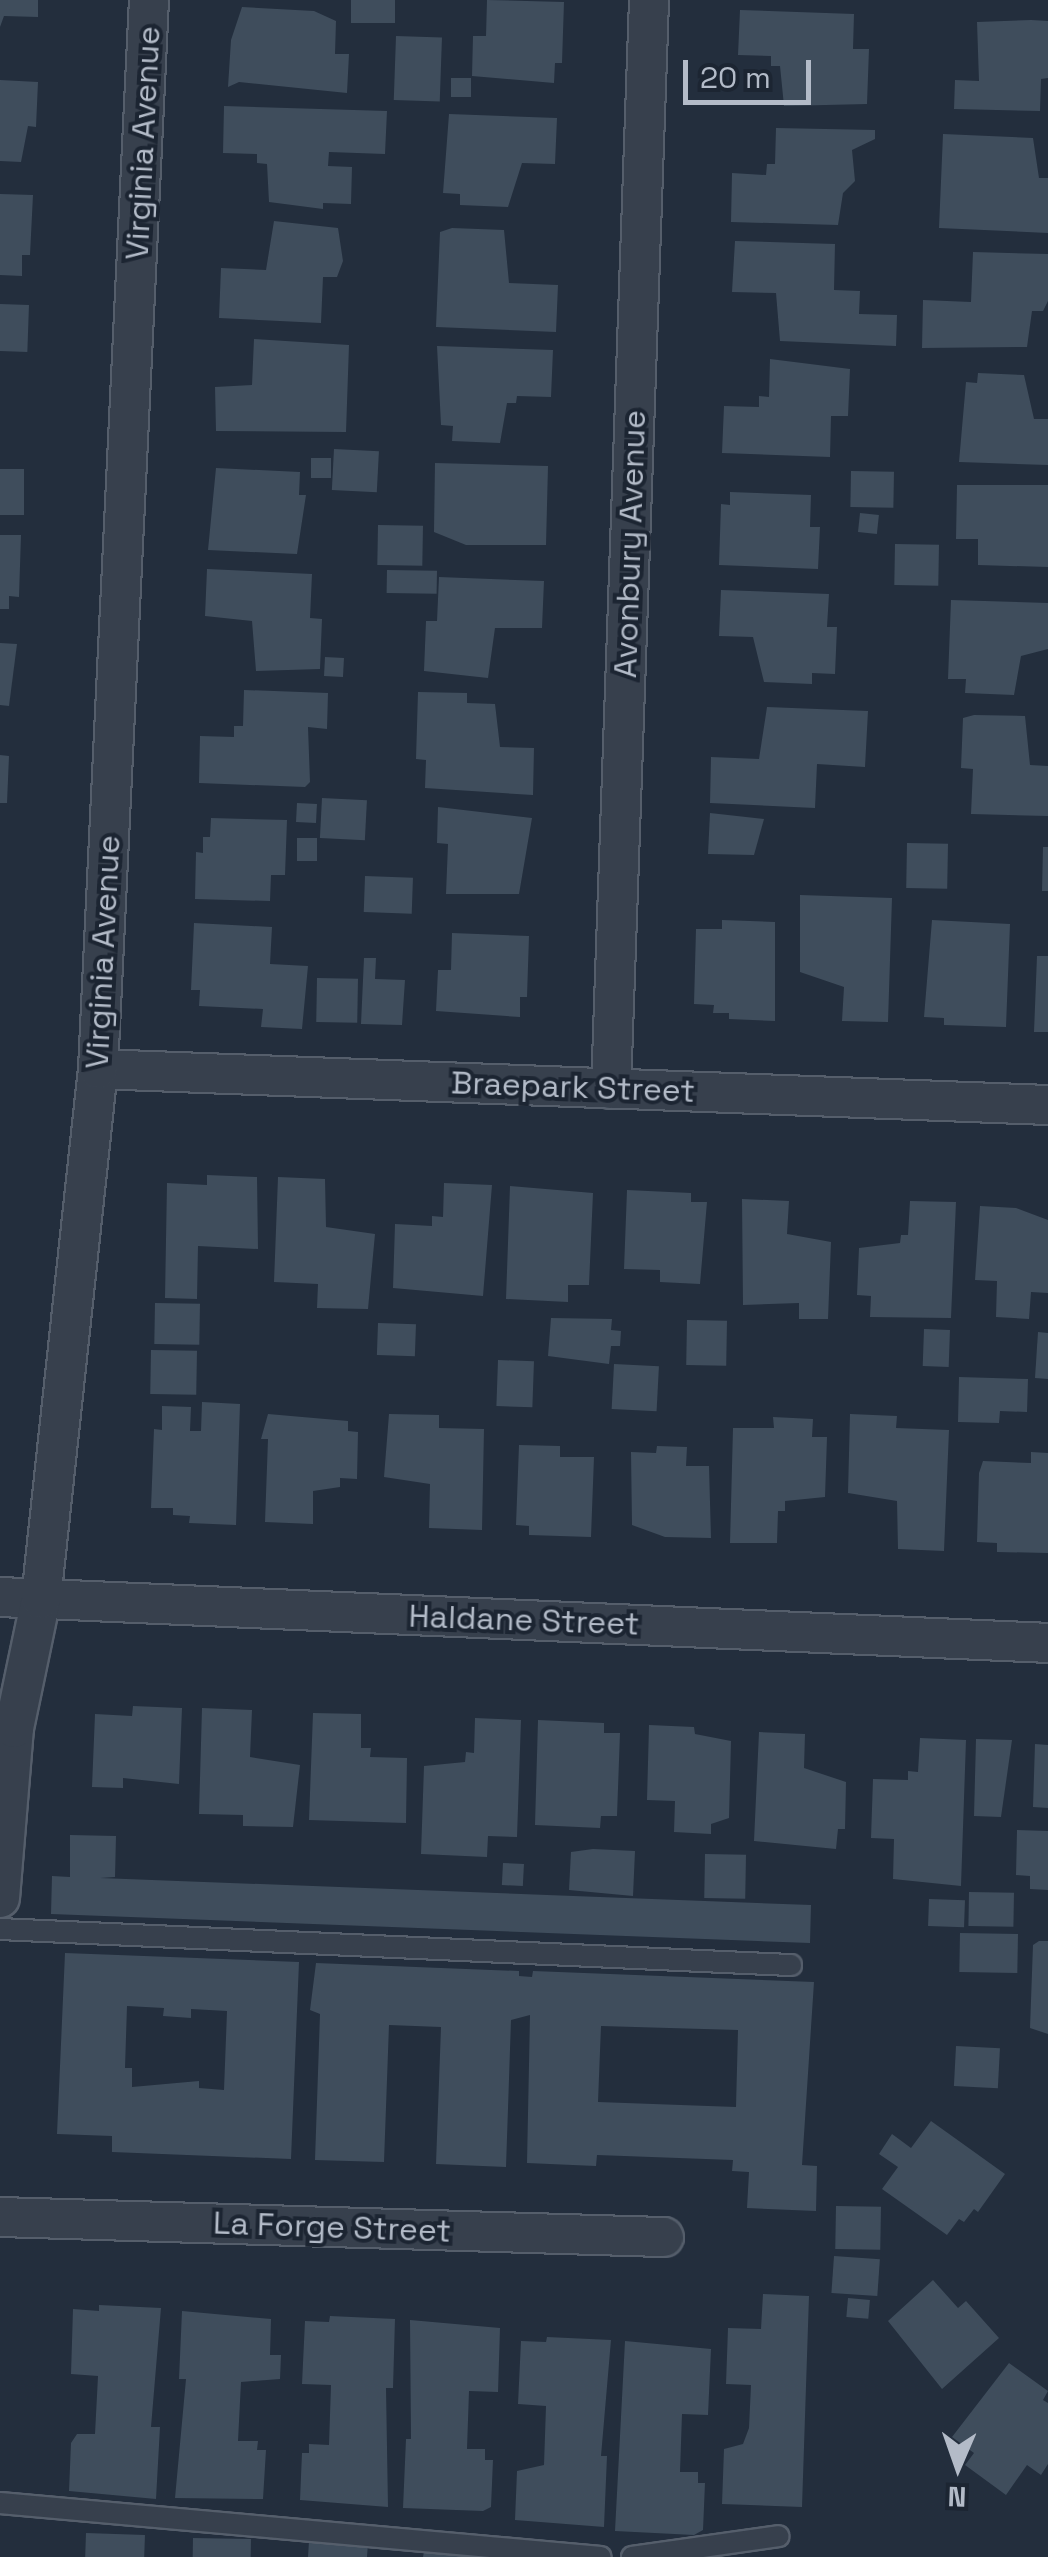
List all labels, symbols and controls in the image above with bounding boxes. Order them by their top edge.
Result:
street label: Virginia Avenue [118,25,168,261]
scale bar [688,40,816,102]
text: 20 m [700,58,771,97]
street label: Avonbury Avenue [606,409,654,679]
street label: Virginia Avenue [78,834,128,1070]
street label: Braepark Street [450,1064,696,1110]
street label: Haldane Street [408,1597,640,1643]
street label: La Forge Street [212,2204,452,2250]
north arrow [908,2417,1008,2517]
text: N [947,2479,967,2515]

